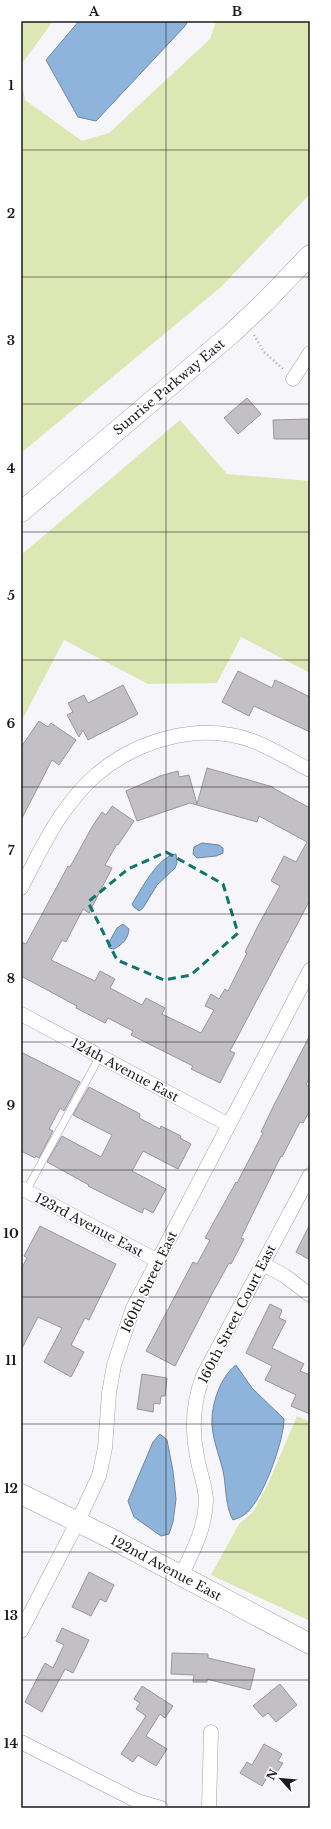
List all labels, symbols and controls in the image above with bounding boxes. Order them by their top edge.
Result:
text: A [88,3,100,20]
text: B [232,3,242,20]
text: 1 [8,77,14,94]
text: 2 [7,205,15,222]
text: 3 [7,332,15,349]
street label: Sunrise Parkway East [110,335,229,439]
text: 4 [7,460,16,477]
text: 5 [7,587,15,604]
text: 6 [7,715,16,732]
text: 7 [8,842,15,859]
text: 8 [7,970,15,987]
street label: 124th Avenue East [68,1035,182,1106]
text: 9 [7,1097,16,1114]
street label: 123rd Avenue East [32,1189,146,1261]
text: 10 [3,1225,19,1242]
street label: 160th Street East [117,1228,181,1336]
street label: 160th Street Court East [195,1242,280,1386]
text: 11 [5,1352,17,1369]
text: 12 [4,1480,18,1497]
street label: 122nd Avenue East [108,1532,225,1605]
text: 13 [4,1607,18,1624]
text: 14 [4,1735,19,1752]
north arrow [261,1759,301,1799]
text: N [264,1766,281,1782]

